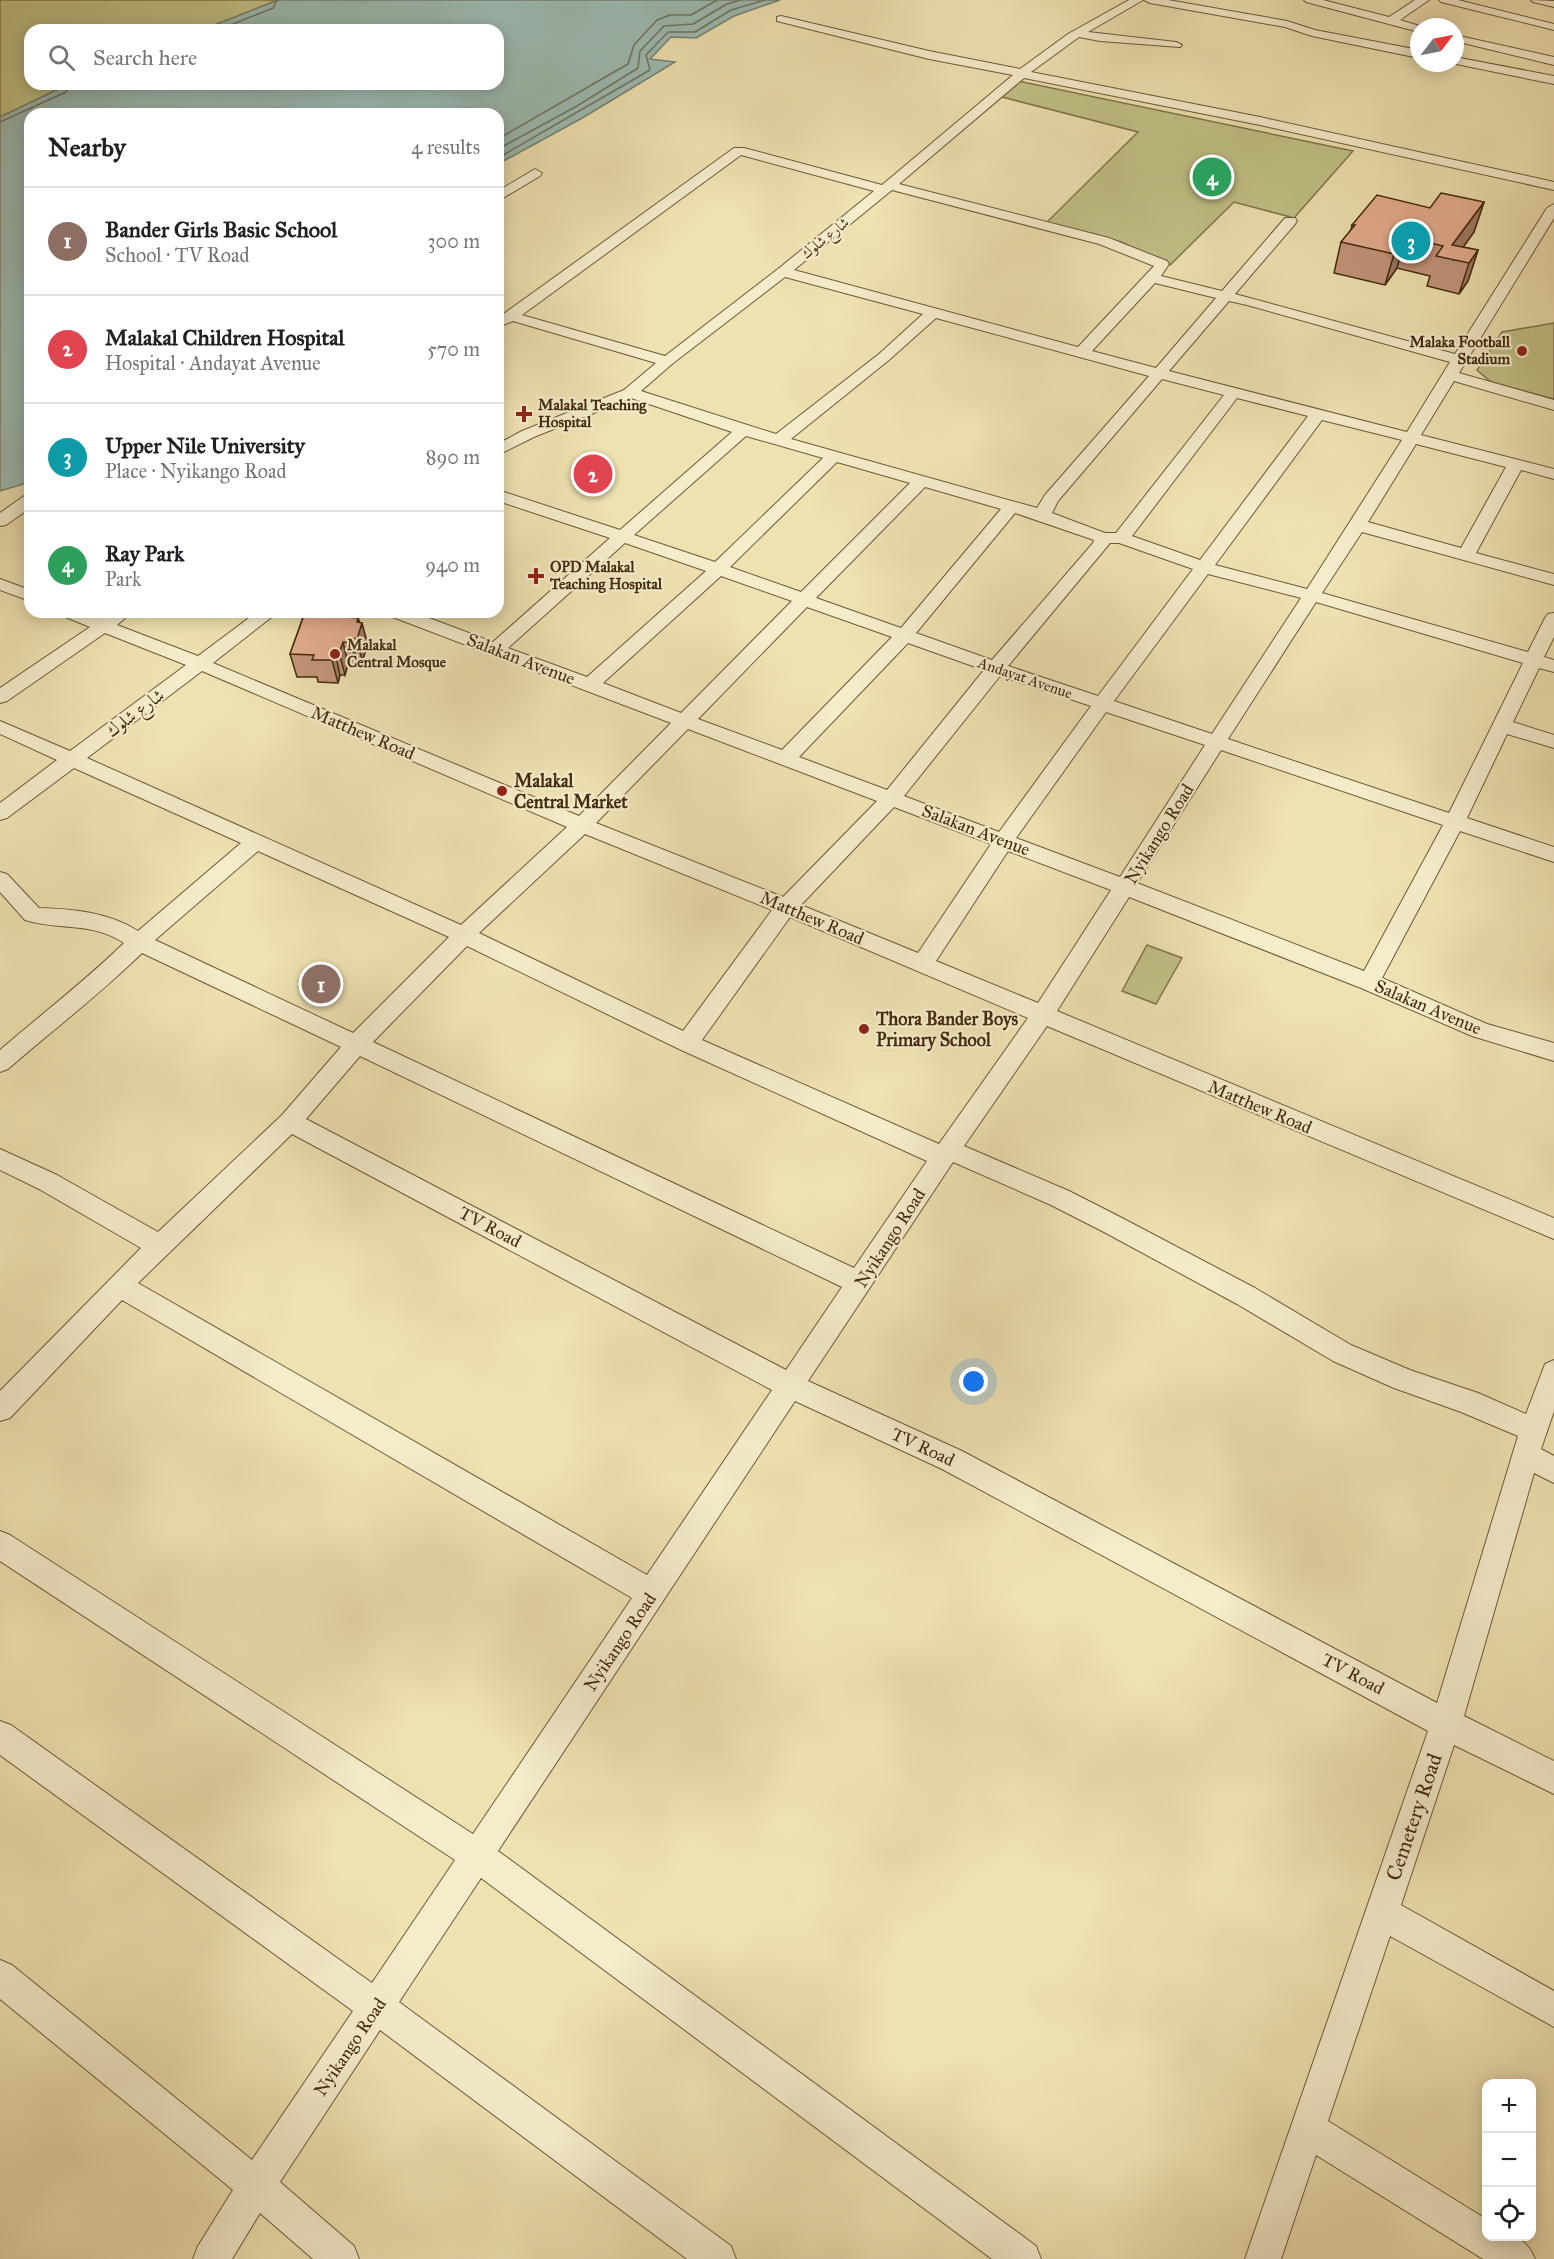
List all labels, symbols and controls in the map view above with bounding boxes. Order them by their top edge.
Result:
north arrow [1410,18,1464,72]
search box [24,24,504,90]
icon: search [45,41,78,74]
text: Search here [93,44,197,71]
text: Nearby [48,131,126,163]
text: 4 results [411,135,480,159]
pin: 4 [1192,154,1232,200]
street label: شارع شلوك [797,213,855,266]
text: Bander Girls Basic School [105,216,337,243]
pin: 3 [1392,218,1430,264]
text: 1 [64,229,71,253]
text: 300 m [428,229,480,253]
text: School · TV Road [105,243,249,267]
text: Malakal Children Hospital [105,324,345,351]
place label: Malaka Football Stadium [1409,333,1511,368]
text: 2 [63,337,72,361]
text: 570 m [427,337,480,361]
marker: Malaka Football Stadium [1515,344,1529,358]
text: Hospital · Andayat Avenue [105,351,321,375]
place label: Malakal Teaching Hospital [538,396,647,432]
marker: Malakal Teaching Hospital [515,405,533,423]
text: Upper Nile University [105,432,305,459]
text: 3 [64,445,72,469]
text: 890 m [426,445,480,469]
pin: 2 [574,452,612,496]
text: Place · Nyikango Road [105,459,287,483]
text: Ray Park [105,540,184,567]
text: 4 [62,553,73,577]
text: 940 m [425,553,480,577]
place label: OPD Malakal Teaching Hospital [549,558,663,594]
text: Park [105,567,141,591]
marker: OPD Malakal Teaching Hospital [527,567,545,585]
street label: Salakan Avenue [464,628,578,690]
place label: Malakal Central Mosque [347,636,447,672]
marker: Malakal Central Mosque [328,647,342,661]
street label: Andayat Avenue [974,653,1075,703]
street label: شارع شلوك [101,684,171,745]
street label: Matthew Road [308,701,418,765]
place label: Malakal Central Market [514,770,628,813]
street label: Nyikango Road [1120,780,1199,889]
marker: Malakal Central Market [495,784,509,798]
street label: Salakan Avenue [919,799,1033,861]
street label: Matthew Road [757,886,867,950]
pin: 1 [302,962,340,1006]
street label: Salakan Avenue [1371,975,1485,1039]
place label: Thora Bander Boys Primary School [875,1008,1018,1052]
marker: Thora Bander Boys Primary School [857,1022,871,1036]
street label: Matthew Road [1205,1075,1315,1139]
street label: Nyikango Road [850,1184,931,1292]
street label: TV Road [455,1201,525,1253]
your location [959,1367,988,1396]
street label: TV Road [888,1423,958,1471]
street label: Nyikango Road [579,1589,662,1696]
street label: TV Road [1318,1648,1388,1700]
street label: Cemetery Road [1380,1750,1448,1884]
street label: Nyikango Road [309,1994,392,2101]
map controls [1482,2079,1536,2241]
button: + [1482,2079,1536,2133]
button: − [1482,2133,1536,2187]
button: locate [1482,2187,1536,2241]

